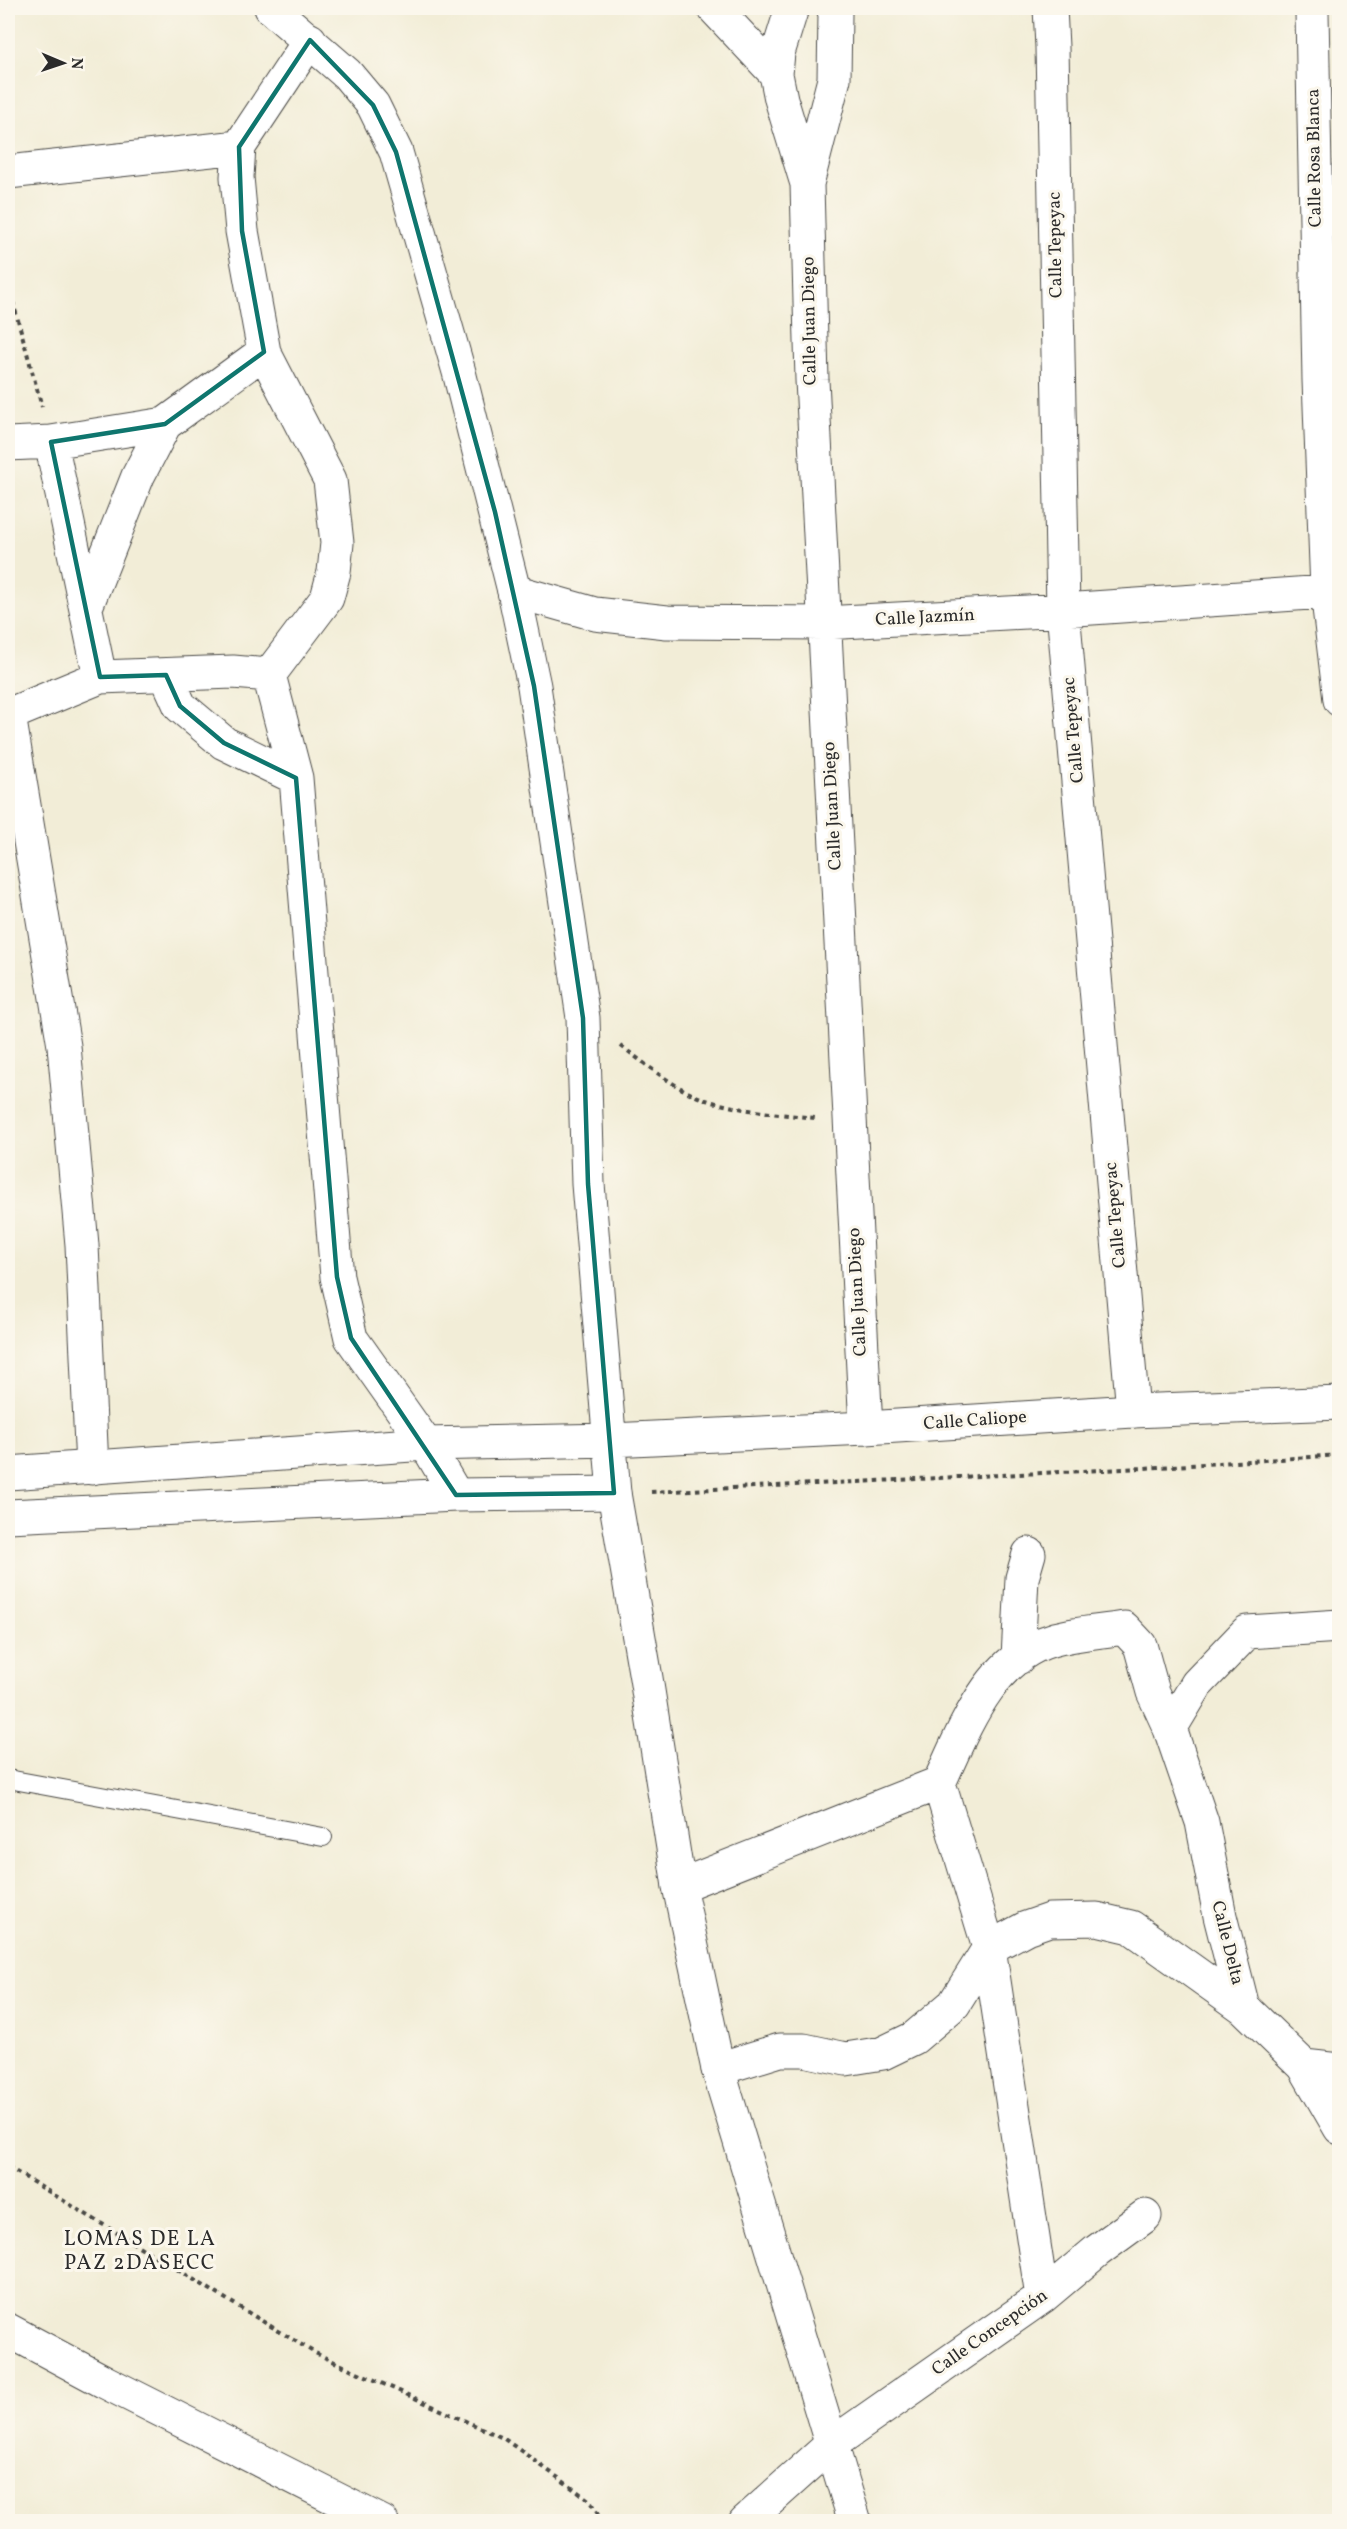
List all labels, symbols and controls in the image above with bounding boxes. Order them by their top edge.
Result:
north arrow [33,33,93,93]
text: N [65,57,87,70]
street label: Calle Rosa Blanca [1301,88,1329,228]
street label: Calle Tepeyac [1043,192,1069,298]
street label: Calle Juan Diego [796,256,824,386]
street label: Calle Jazmín [875,603,976,633]
street label: Calle Tepeyac [1057,676,1091,784]
street label: Calle Juan Diego [817,741,849,871]
street label: Calle Tepeyac [1099,1161,1133,1269]
street label: Calle Juan Diego [842,1227,874,1357]
street label: Calle Caliope [922,1405,1028,1437]
street label: Calle Delta [1204,1898,1250,1988]
district label: LOMAS DE LA PAZ 2DASECC [64,2225,216,2278]
street label: Calle Concepción [927,2284,1053,2382]

